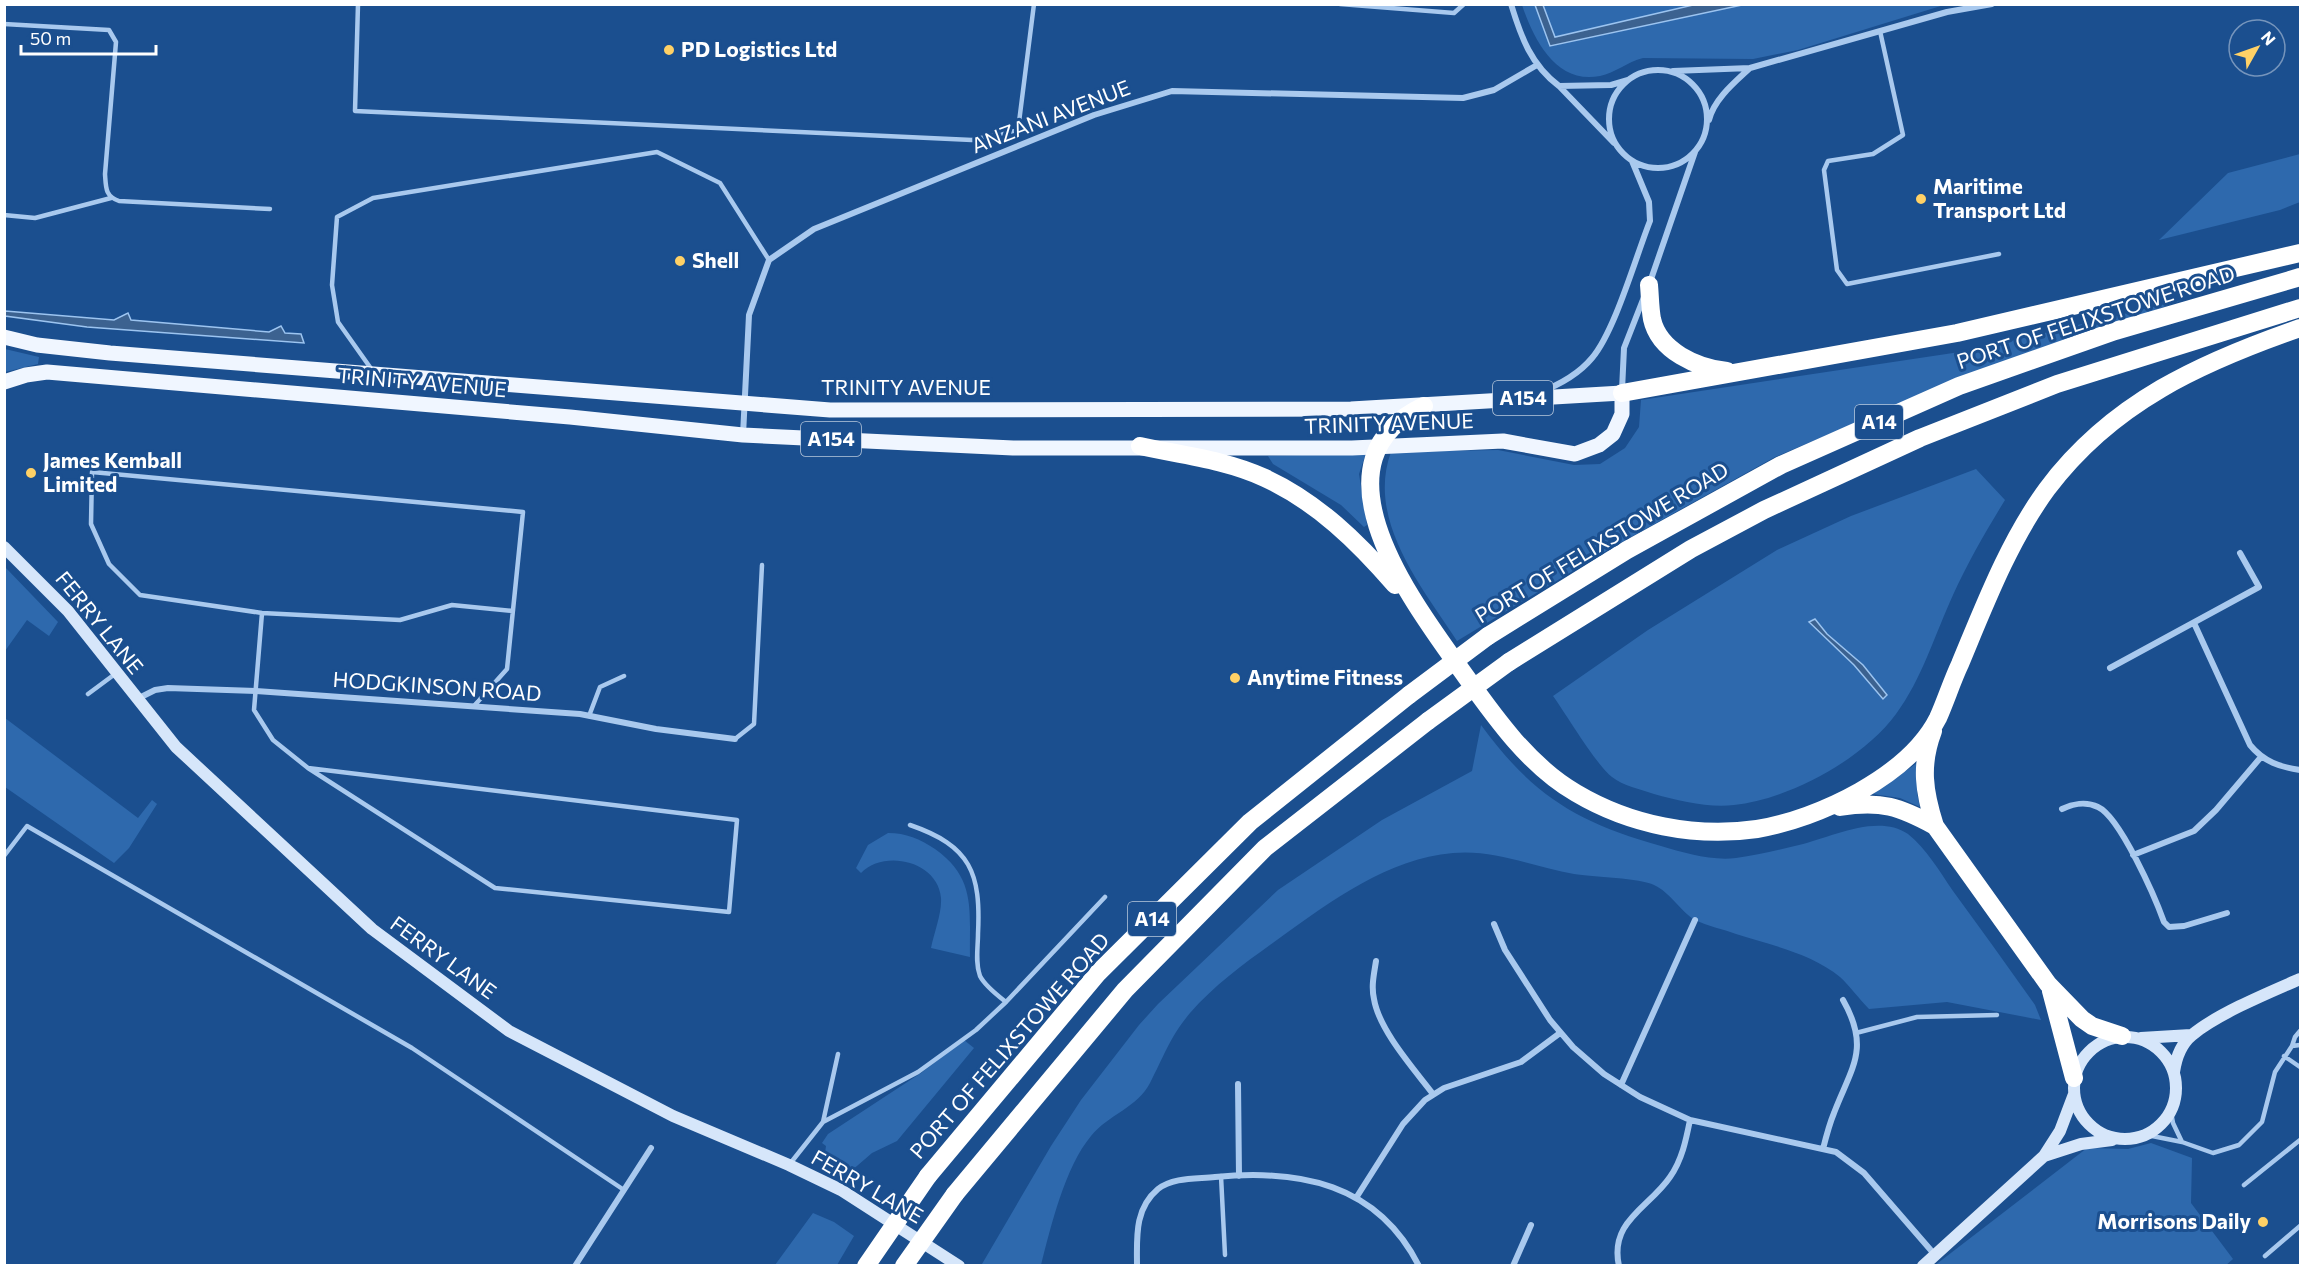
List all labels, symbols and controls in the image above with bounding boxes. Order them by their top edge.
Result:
scale bar [21,18,156,56]
north arrow [2227,18,2287,78]
text: 50 m [30,27,71,49]
text: N [2258,27,2280,49]
place label: PD Logistics Ltd [681,36,837,61]
marker: PD Logistics Ltd [662,43,676,57]
street label: ANZANI AVENUE [968,74,1133,157]
place label: Maritime Transport Ltd [1933,173,2066,222]
marker: Maritime Transport Ltd [1914,192,1928,206]
place label: Shell [692,247,739,272]
marker: Shell [673,254,687,268]
street label: PORT OF FELIXSTOWE ROAD [1953,260,2238,373]
street label: TRINITY AVENUE [336,362,508,401]
street label: TRINITY AVENUE [821,374,991,399]
road number: A154 [1493,381,1553,415]
road number: A14 [1855,405,1903,439]
street label: TRINITY AVENUE [1304,407,1474,438]
road number: A154 [801,422,861,456]
place label: James Kemball Limited [43,447,182,496]
street label: PORT OF FELIXSTOWE ROAD [1470,456,1732,627]
marker: James Kemball Limited [24,466,38,480]
street label: FERRY LANE [51,566,149,678]
place label: Anytime Fitness [1247,664,1403,689]
street label: HODGKINSON ROAD [332,666,542,705]
marker: Anytime Fitness [1228,671,1242,685]
road number: A14 [1128,902,1176,936]
street label: FERRY LANE [386,910,502,1004]
street label: PORT OF FELIXSTOWE ROAD [904,927,1114,1163]
street label: FERRY LANE [808,1144,928,1228]
place label: Morrisons Daily [2097,1208,2251,1233]
marker: Morrisons Daily [2256,1215,2270,1229]

